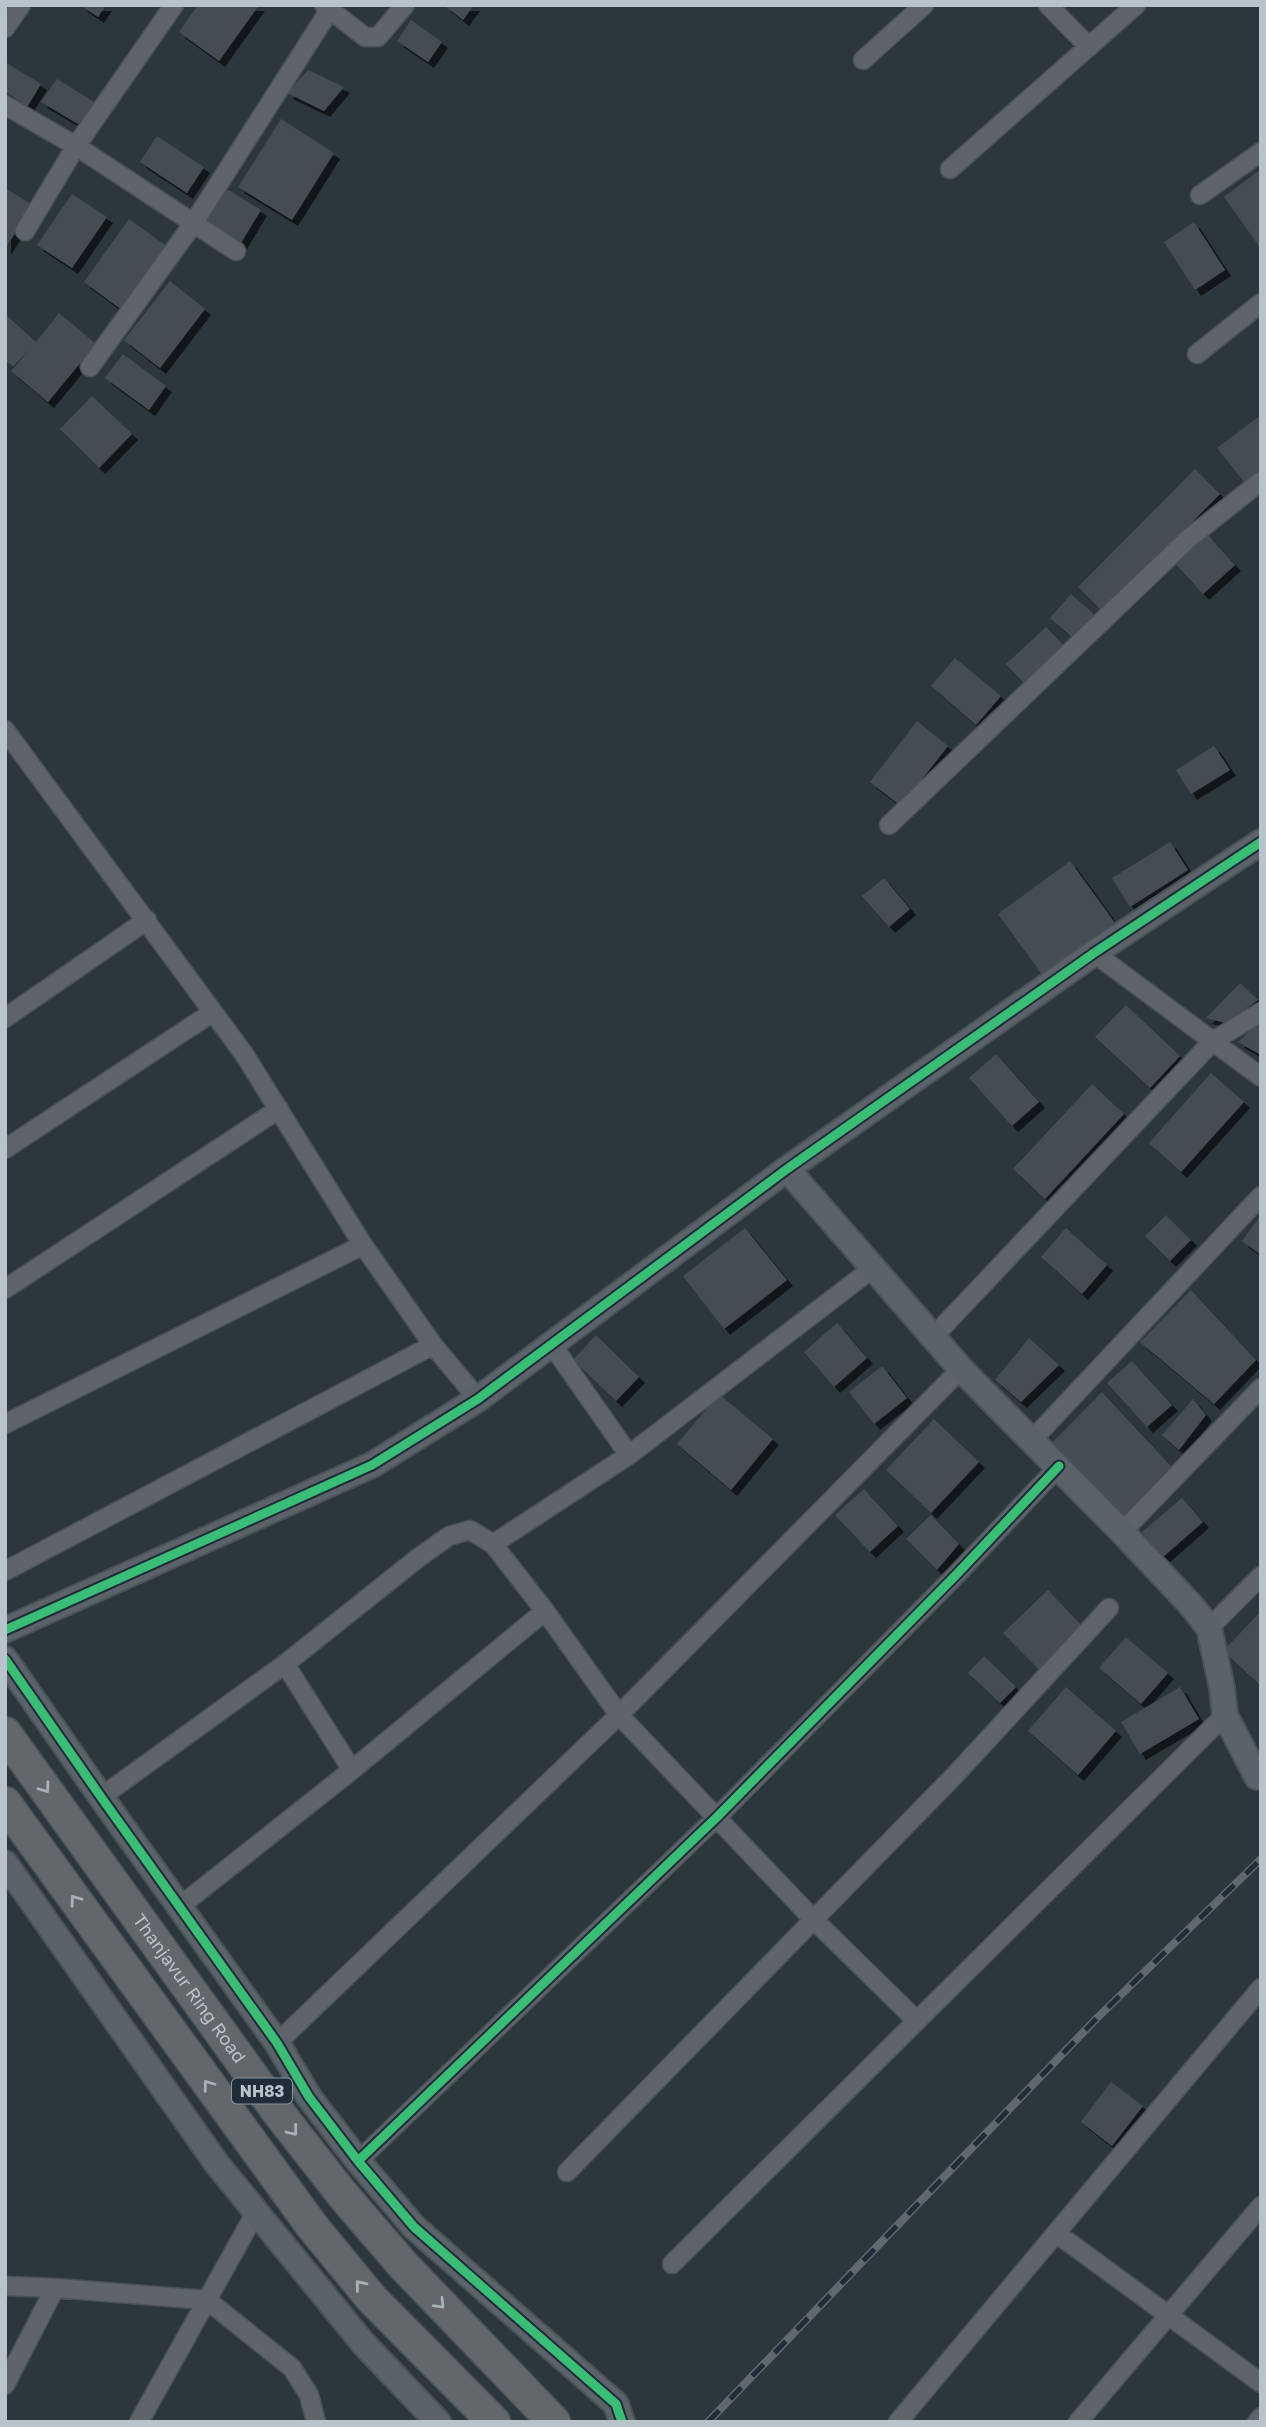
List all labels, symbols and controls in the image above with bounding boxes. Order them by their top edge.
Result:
one-way arrow [37,1780,49,1793]
one-way arrow [71,1895,83,1908]
street label: Thanjavur Ring Road [129,1909,251,2067]
road number: NH83 [232,2078,292,2104]
one-way arrow [204,2080,216,2092]
one-way arrow [284,2124,297,2136]
one-way arrow [356,2281,369,2293]
one-way arrow [432,2296,445,2309]

